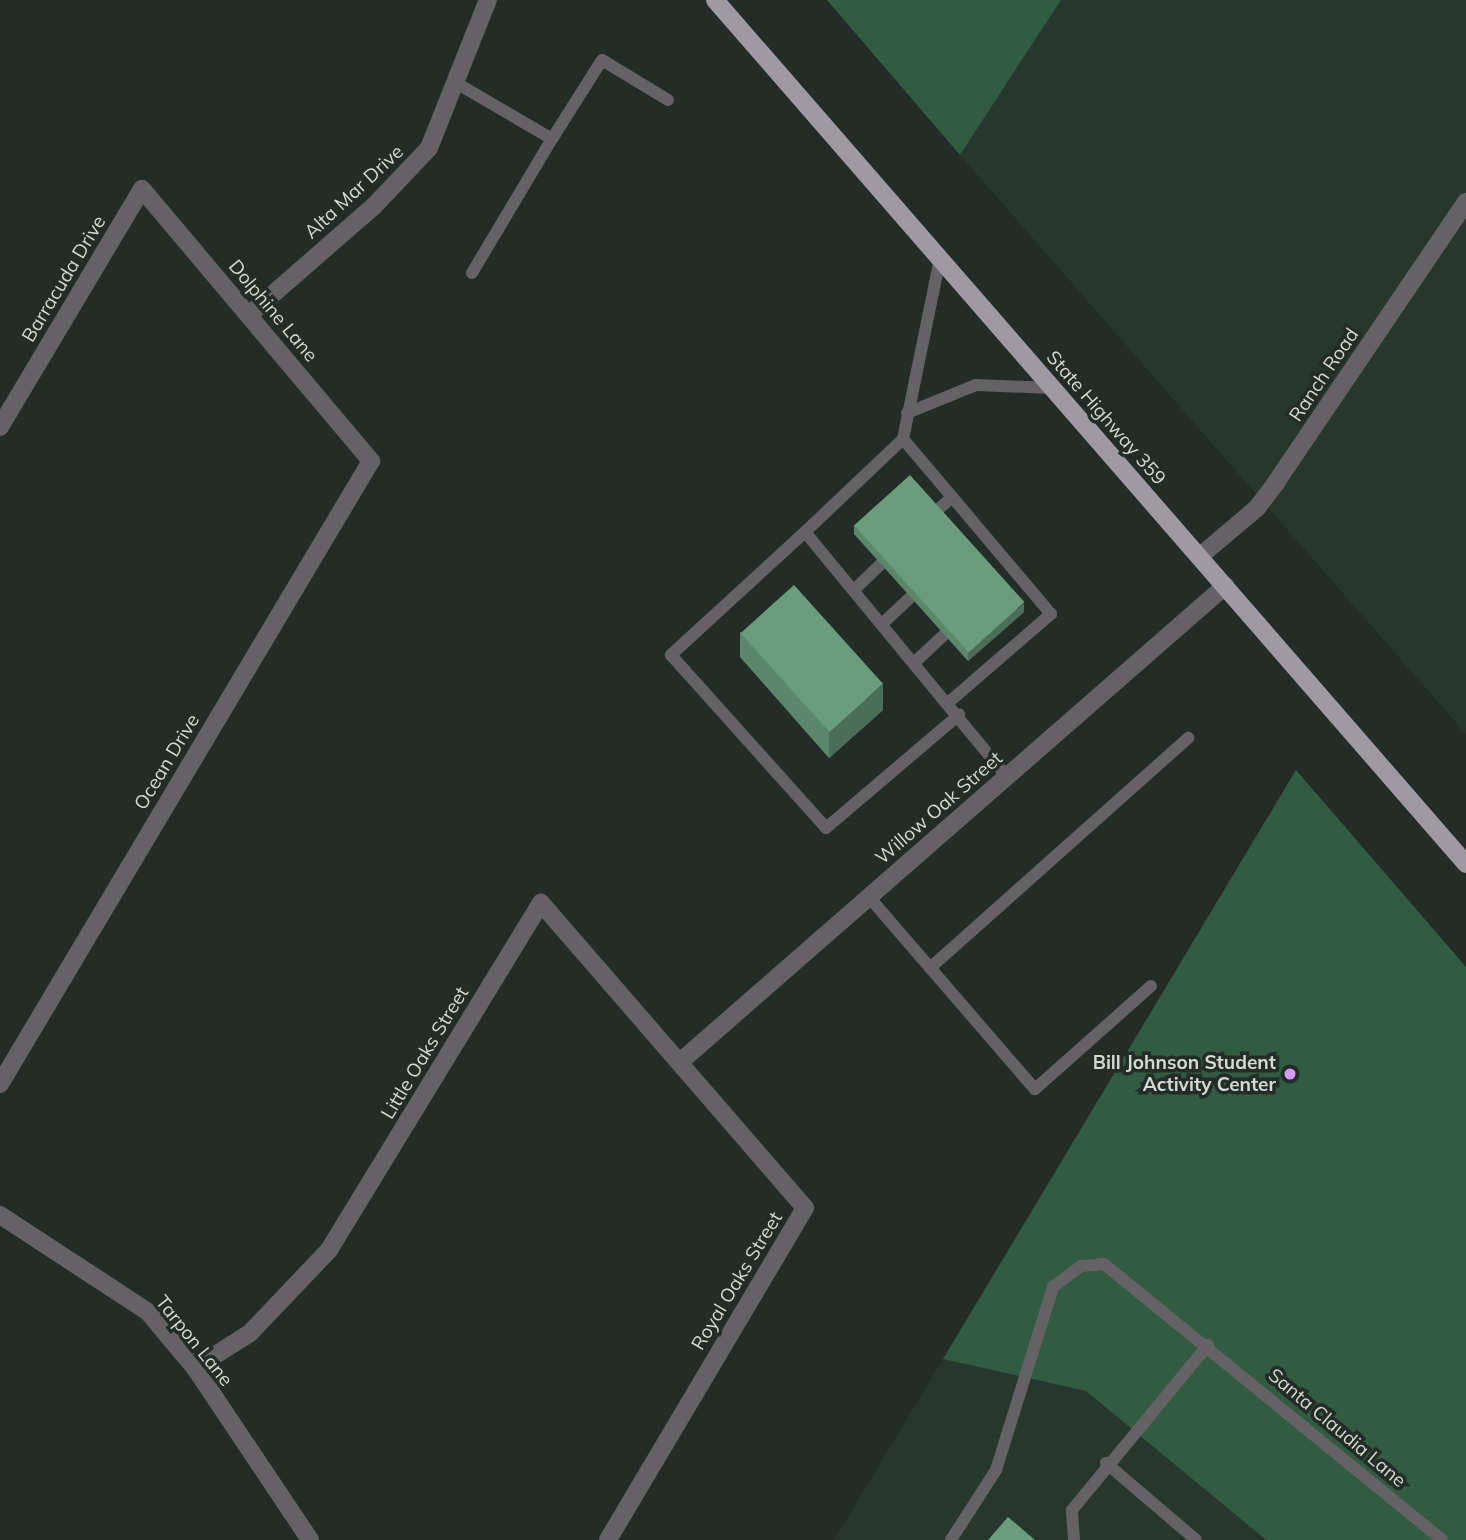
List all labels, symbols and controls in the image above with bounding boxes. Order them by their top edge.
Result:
street label: Alta Mar Drive [300,140,408,244]
street label: Barracuda Drive [17,212,111,346]
street label: Dolphine Lane [224,255,322,367]
street label: Ranch Road [1284,324,1364,426]
street label: State Highway 359 [1042,346,1170,490]
street label: Ocean Drive [130,710,204,814]
street label: Willow Oak Street [871,747,1007,869]
street label: Little Oaks Street [377,983,473,1123]
place label: Bill Johnson Student Activity Center [1093,1052,1276,1096]
marker: Bill Johnson Student Activity Center [1282,1066,1298,1082]
street label: Royal Oaks Street [687,1208,787,1354]
street label: Tarpon Lane [151,1291,237,1391]
street label: Santa Claudia Lane [1263,1364,1411,1492]

